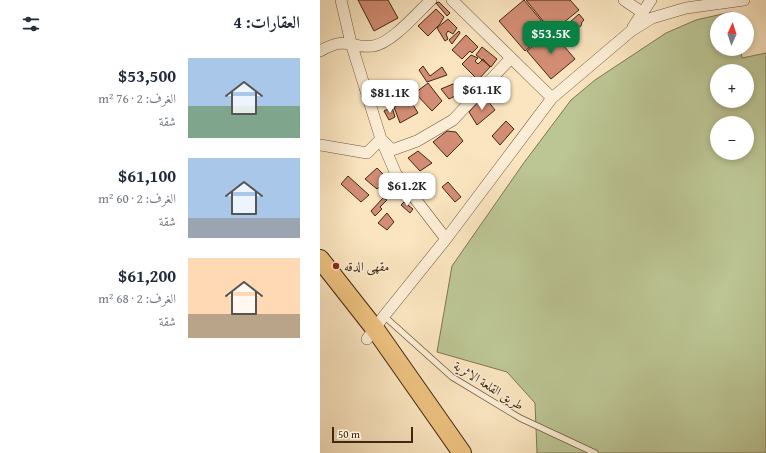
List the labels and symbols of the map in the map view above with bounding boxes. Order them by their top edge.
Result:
north arrow [710,12,754,56]
pin: $53.5K [518,21,584,55]
pin: $61.1K [449,77,515,111]
pin: $81.1K [357,80,423,114]
pin: $61.2K [374,173,440,207]
place label: مقهى الدقه [344,257,389,276]
marker: مقهى الدقه [331,261,341,271]
street label: طريق القلعة الاثرية [450,356,528,415]
scale bar [332,425,413,444]

